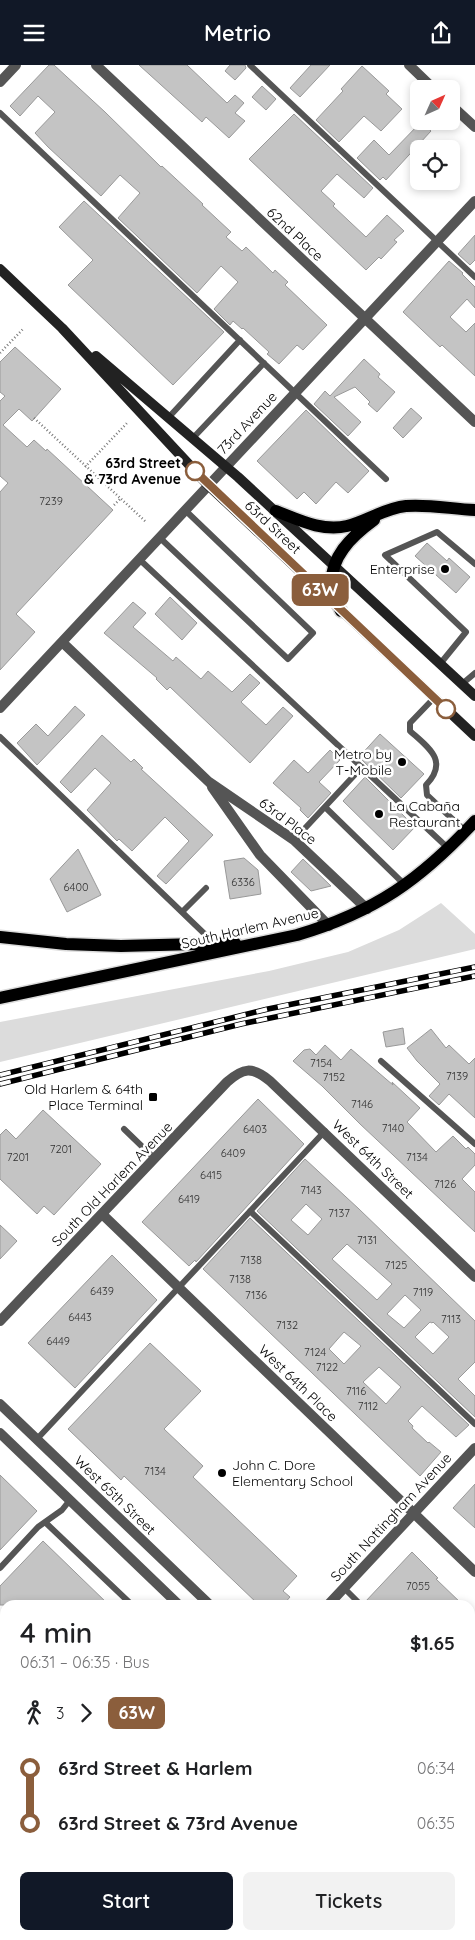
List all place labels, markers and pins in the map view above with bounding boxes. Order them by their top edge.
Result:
place label: 63rd Street & 73rd Avenue [84,454,181,488]
marker: 63rd Street & 73rd Avenue [185,461,205,481]
place label: Enterprise [370,560,435,578]
marker: Enterprise [439,563,451,575]
unlabelled marker [436,699,456,719]
place label: Metro by T-Mobile [334,745,392,779]
marker: Metro by T-Mobile [396,756,408,768]
place label: La Cabaña Restaurant [389,797,461,831]
marker: La Cabaña Restaurant [373,808,385,820]
place label: Old Harlem & 64th Place Terminal [24,1080,143,1114]
marker: Old Harlem & 64th Place Terminal [147,1091,159,1103]
place label: John C. Dore Elementary School [232,1456,353,1490]
marker: John C. Dore Elementary School [216,1467,228,1479]

